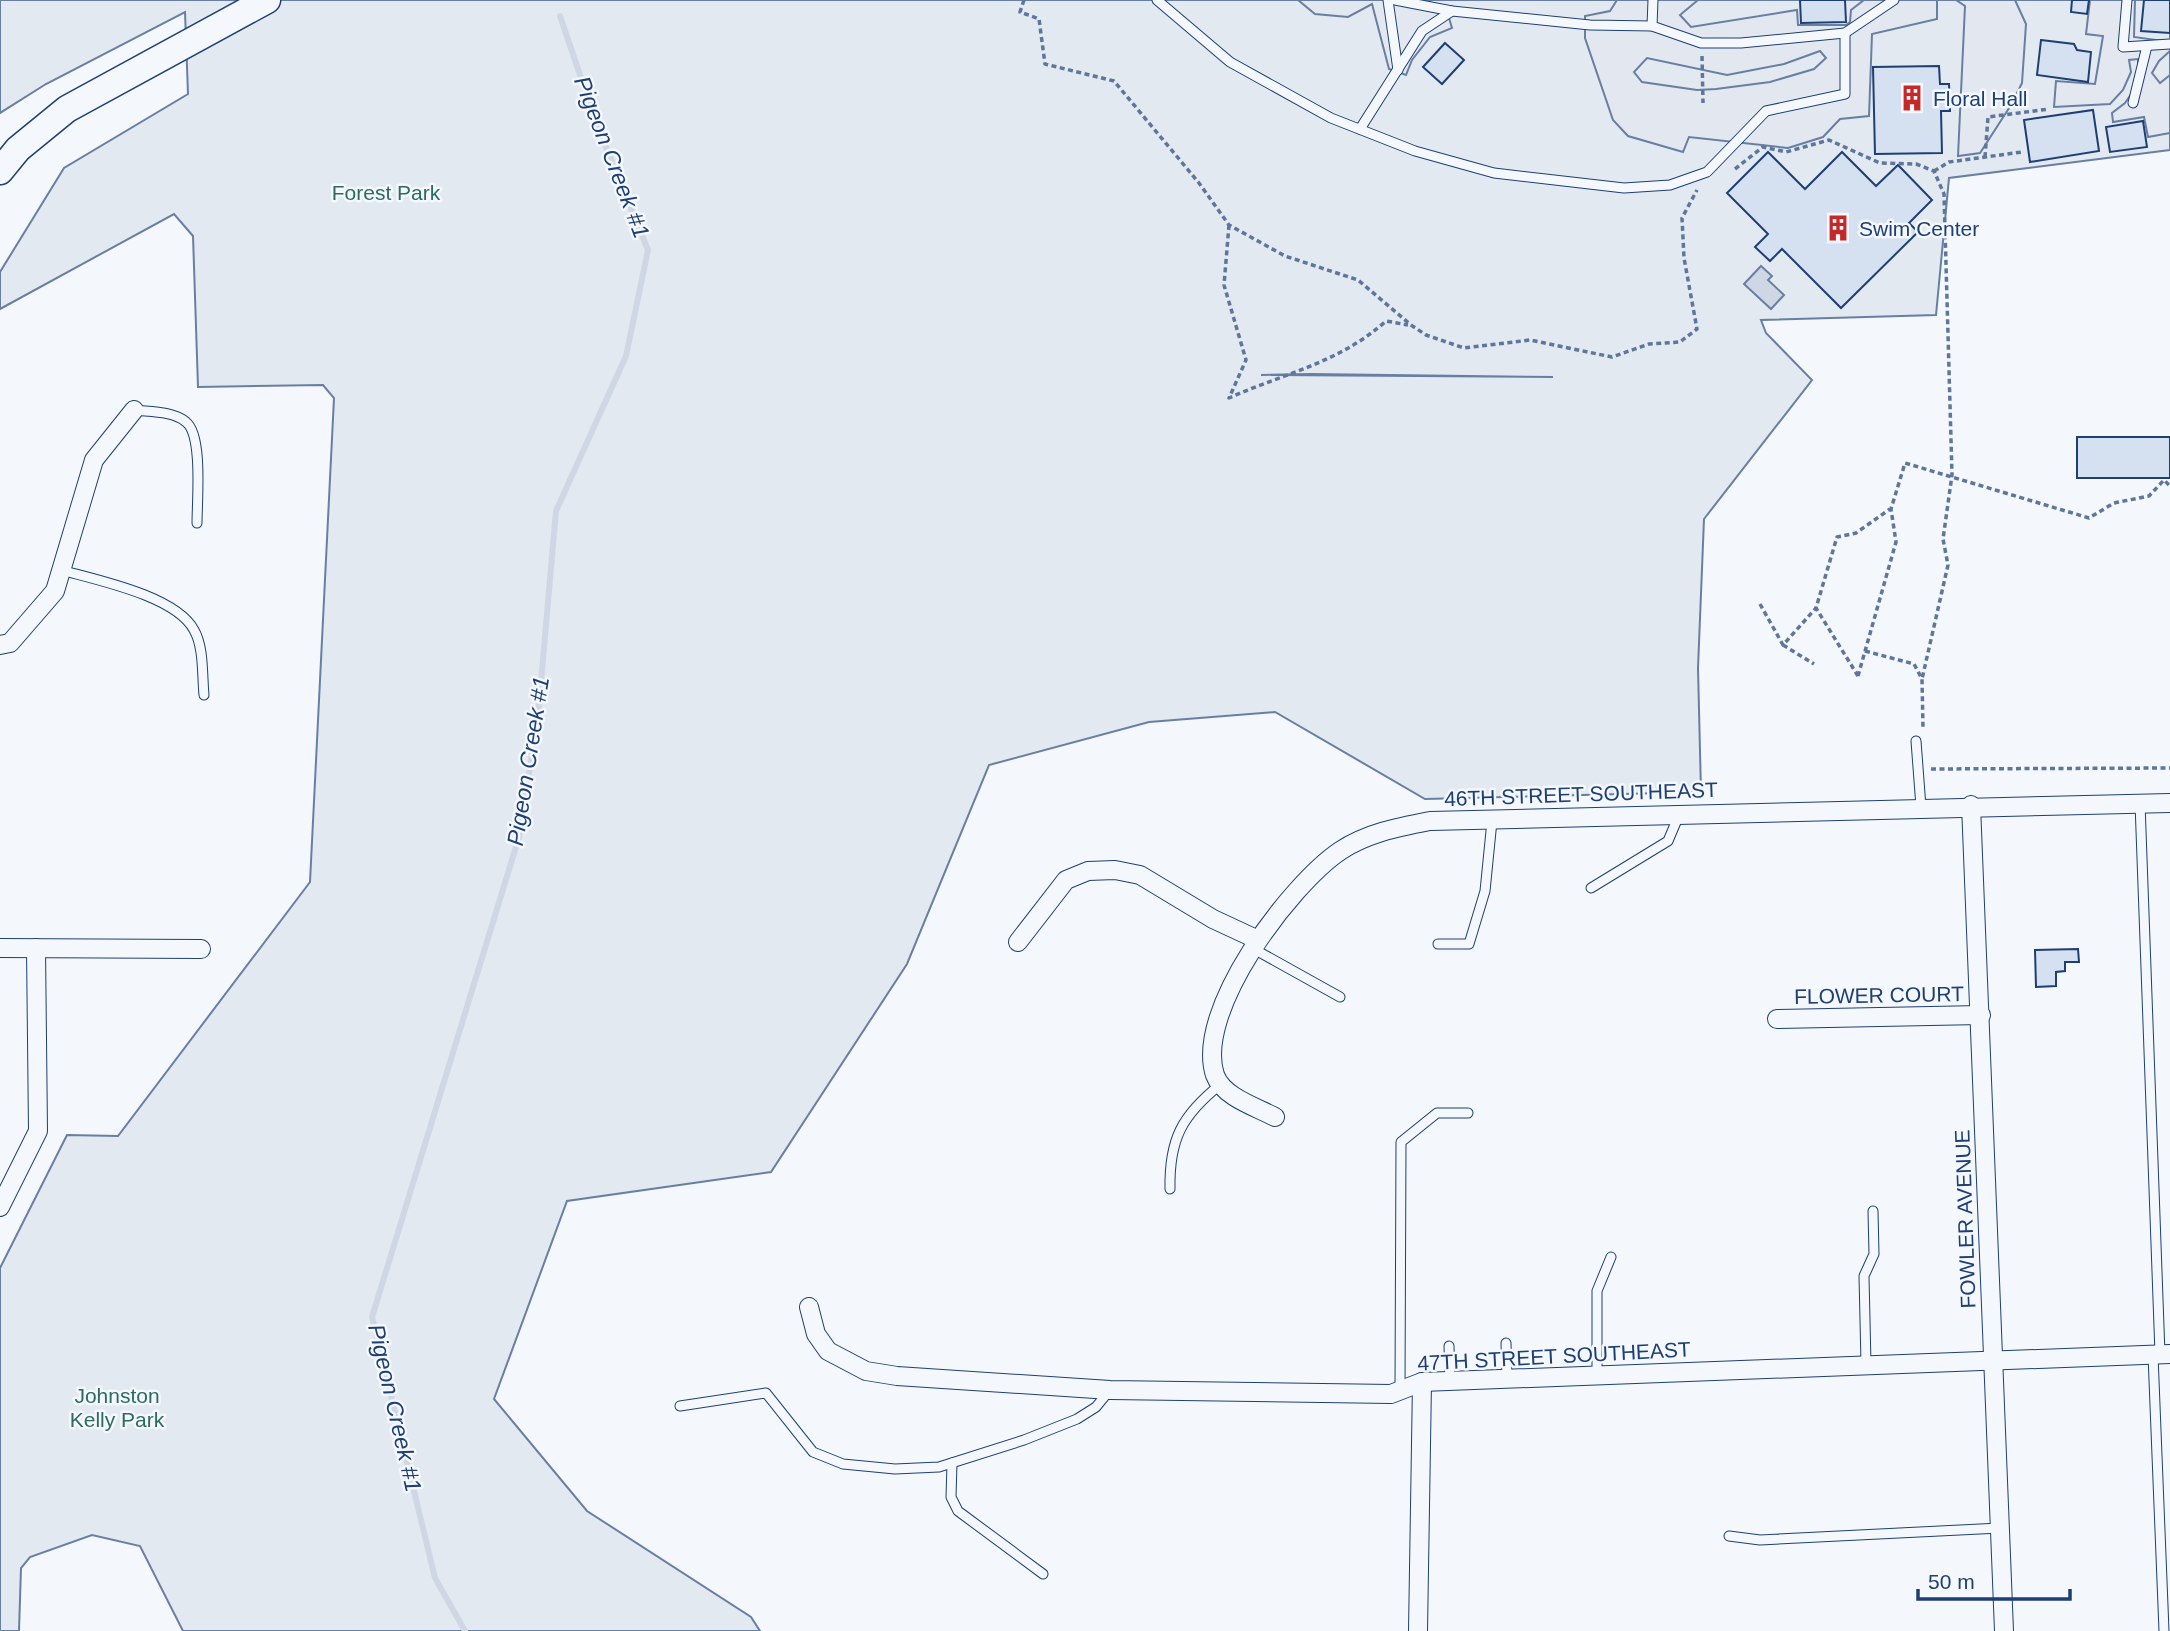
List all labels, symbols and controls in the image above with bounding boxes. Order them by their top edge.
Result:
water label: Pigeon Creek #1 [569,72,655,242]
building icon: Floral Hall [1897,83,1927,113]
place label: Floral Hall [1933,87,2028,110]
park label: Forest Park [332,181,441,204]
building icon: Swim Center [1823,213,1853,243]
place label: Swim Center [1859,217,1979,240]
water label: Pigeon Creek #1 [502,674,554,848]
street label: 46TH STREET SOUTHEAST [1444,778,1718,810]
street label: FLOWER COURT [1794,982,1964,1008]
street label: FOWLER AVENUE [1950,1129,1980,1309]
water label: Pigeon Creek #1 [363,1322,427,1494]
street label: 47TH STREET SOUTHEAST [1417,1337,1691,1375]
park label: Johnston Kelly Park [70,1384,165,1431]
scale bar [1918,1558,2070,1602]
text: 50 m [1928,1570,1975,1593]

